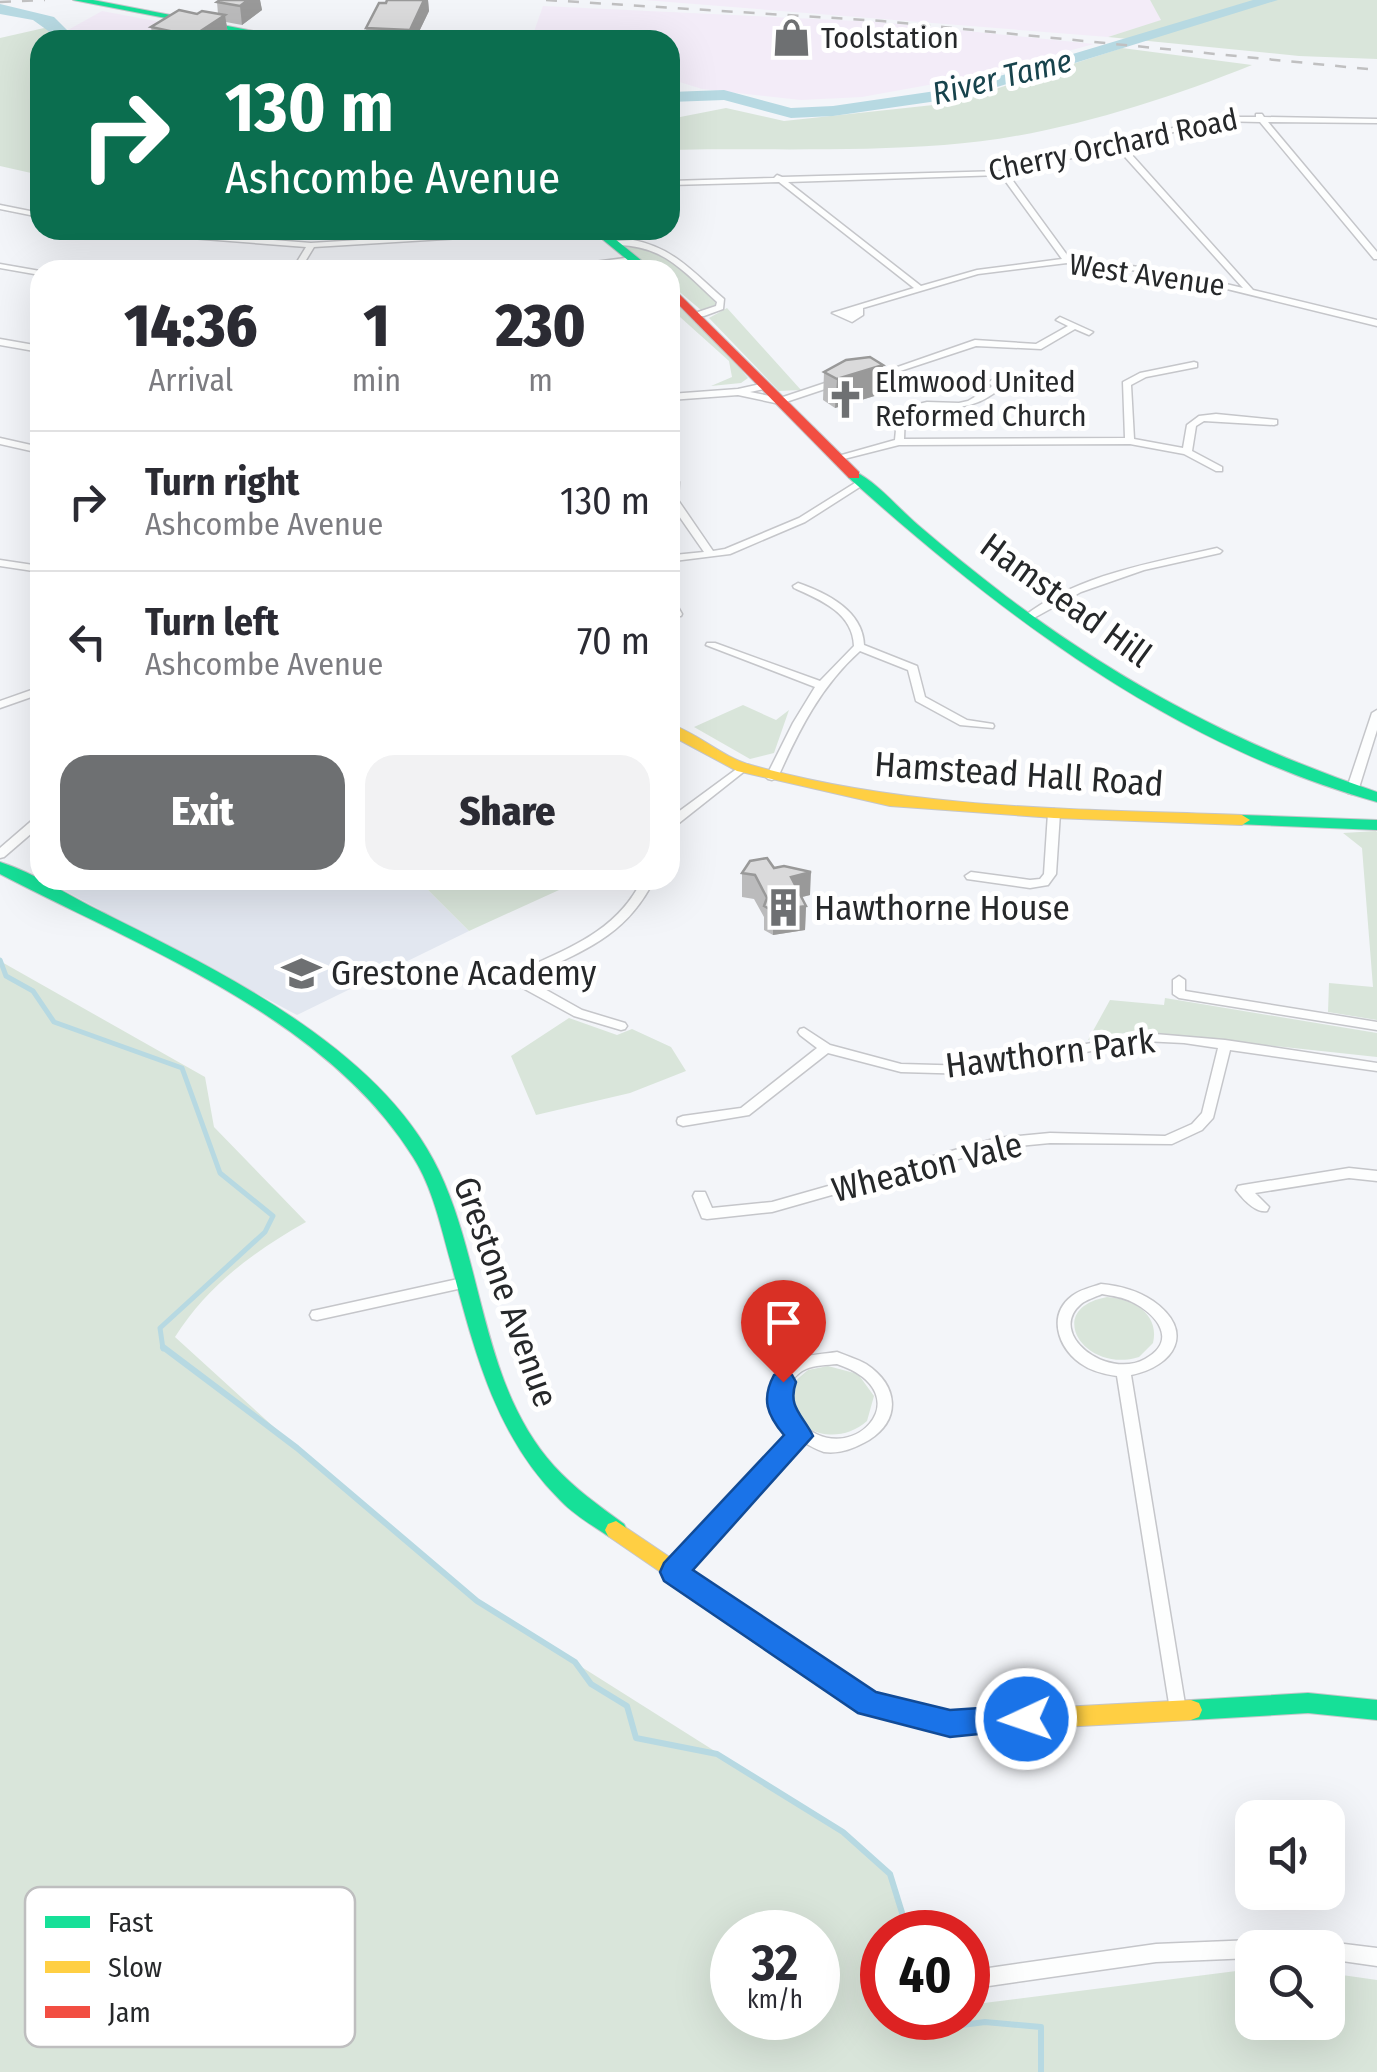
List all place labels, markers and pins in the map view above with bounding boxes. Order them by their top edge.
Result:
shop icon: Toolstation [770,17,812,59]
place label: Toolstation [821,20,959,56]
place label: Elmwood United Reformed Church [875,364,1087,434]
church icon: Elmwood United Reformed Church [824,378,866,420]
building icon: Hawthorne House [763,887,805,929]
place label: Hawthorne House [814,887,1070,929]
school or university icon: Grestone Academy [280,952,322,994]
place label: Grestone Academy [331,952,597,994]
pin [741,1280,826,1383]

